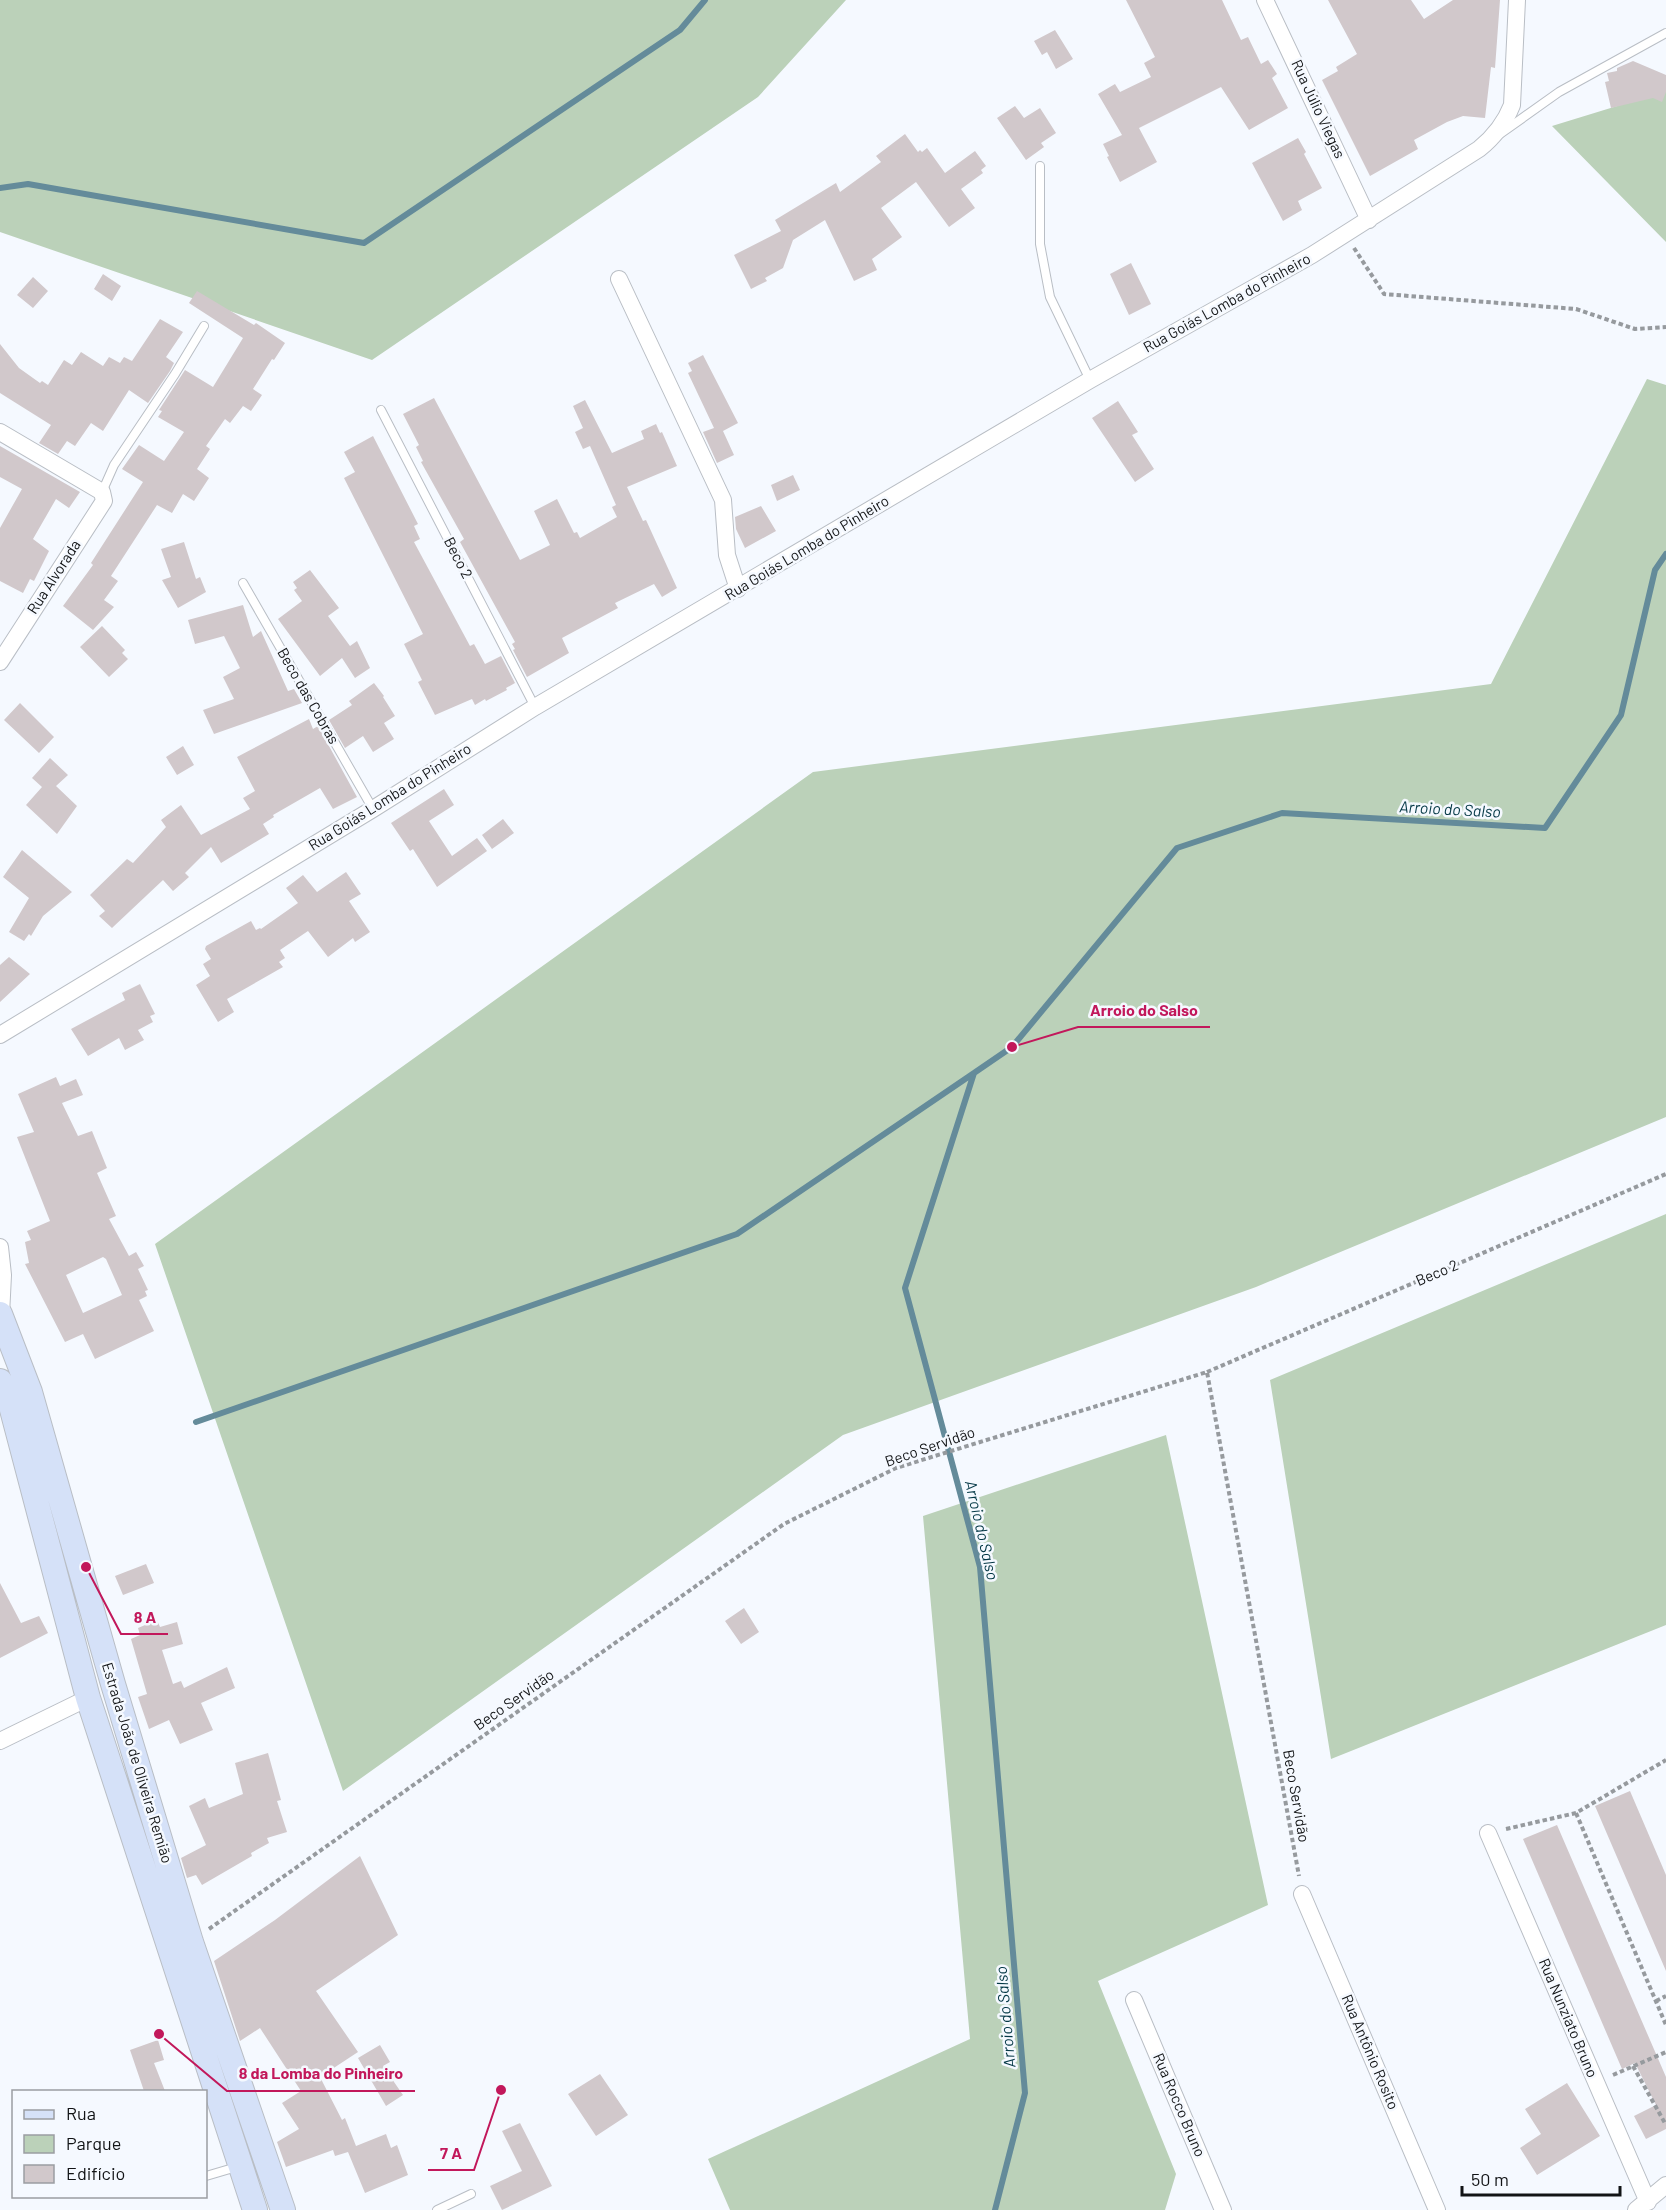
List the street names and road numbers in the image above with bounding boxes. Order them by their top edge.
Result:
street label: Rua Júlio Viegas [1288,56,1350,161]
street label: Rua Goiás Lomba do Pinheiro [1140,249,1313,356]
street label: Rua Goiás Lomba do Pinheiro [721,491,892,603]
street label: Beco 2 [441,534,477,581]
street label: Rua Alvorada [23,536,84,617]
street label: Beco das Cobras [274,644,344,747]
street label: Rua Goiás Lomba do Pinheiro [305,739,474,854]
street label: Beco 2 [1413,1255,1461,1289]
street label: Beco Servidão [882,1422,977,1470]
street label: Estrada João de Oliveira Remião [99,1660,177,1865]
street label: Beco Servidão [470,1665,557,1733]
street label: Beco Servidão [1280,1748,1314,1844]
street label: Rua Nunziato Bruno [1536,1955,1602,2080]
street label: Rua Antônio Rosito [1339,1991,1403,2112]
street label: Rua Rocco Bruno [1150,2050,1210,2159]

